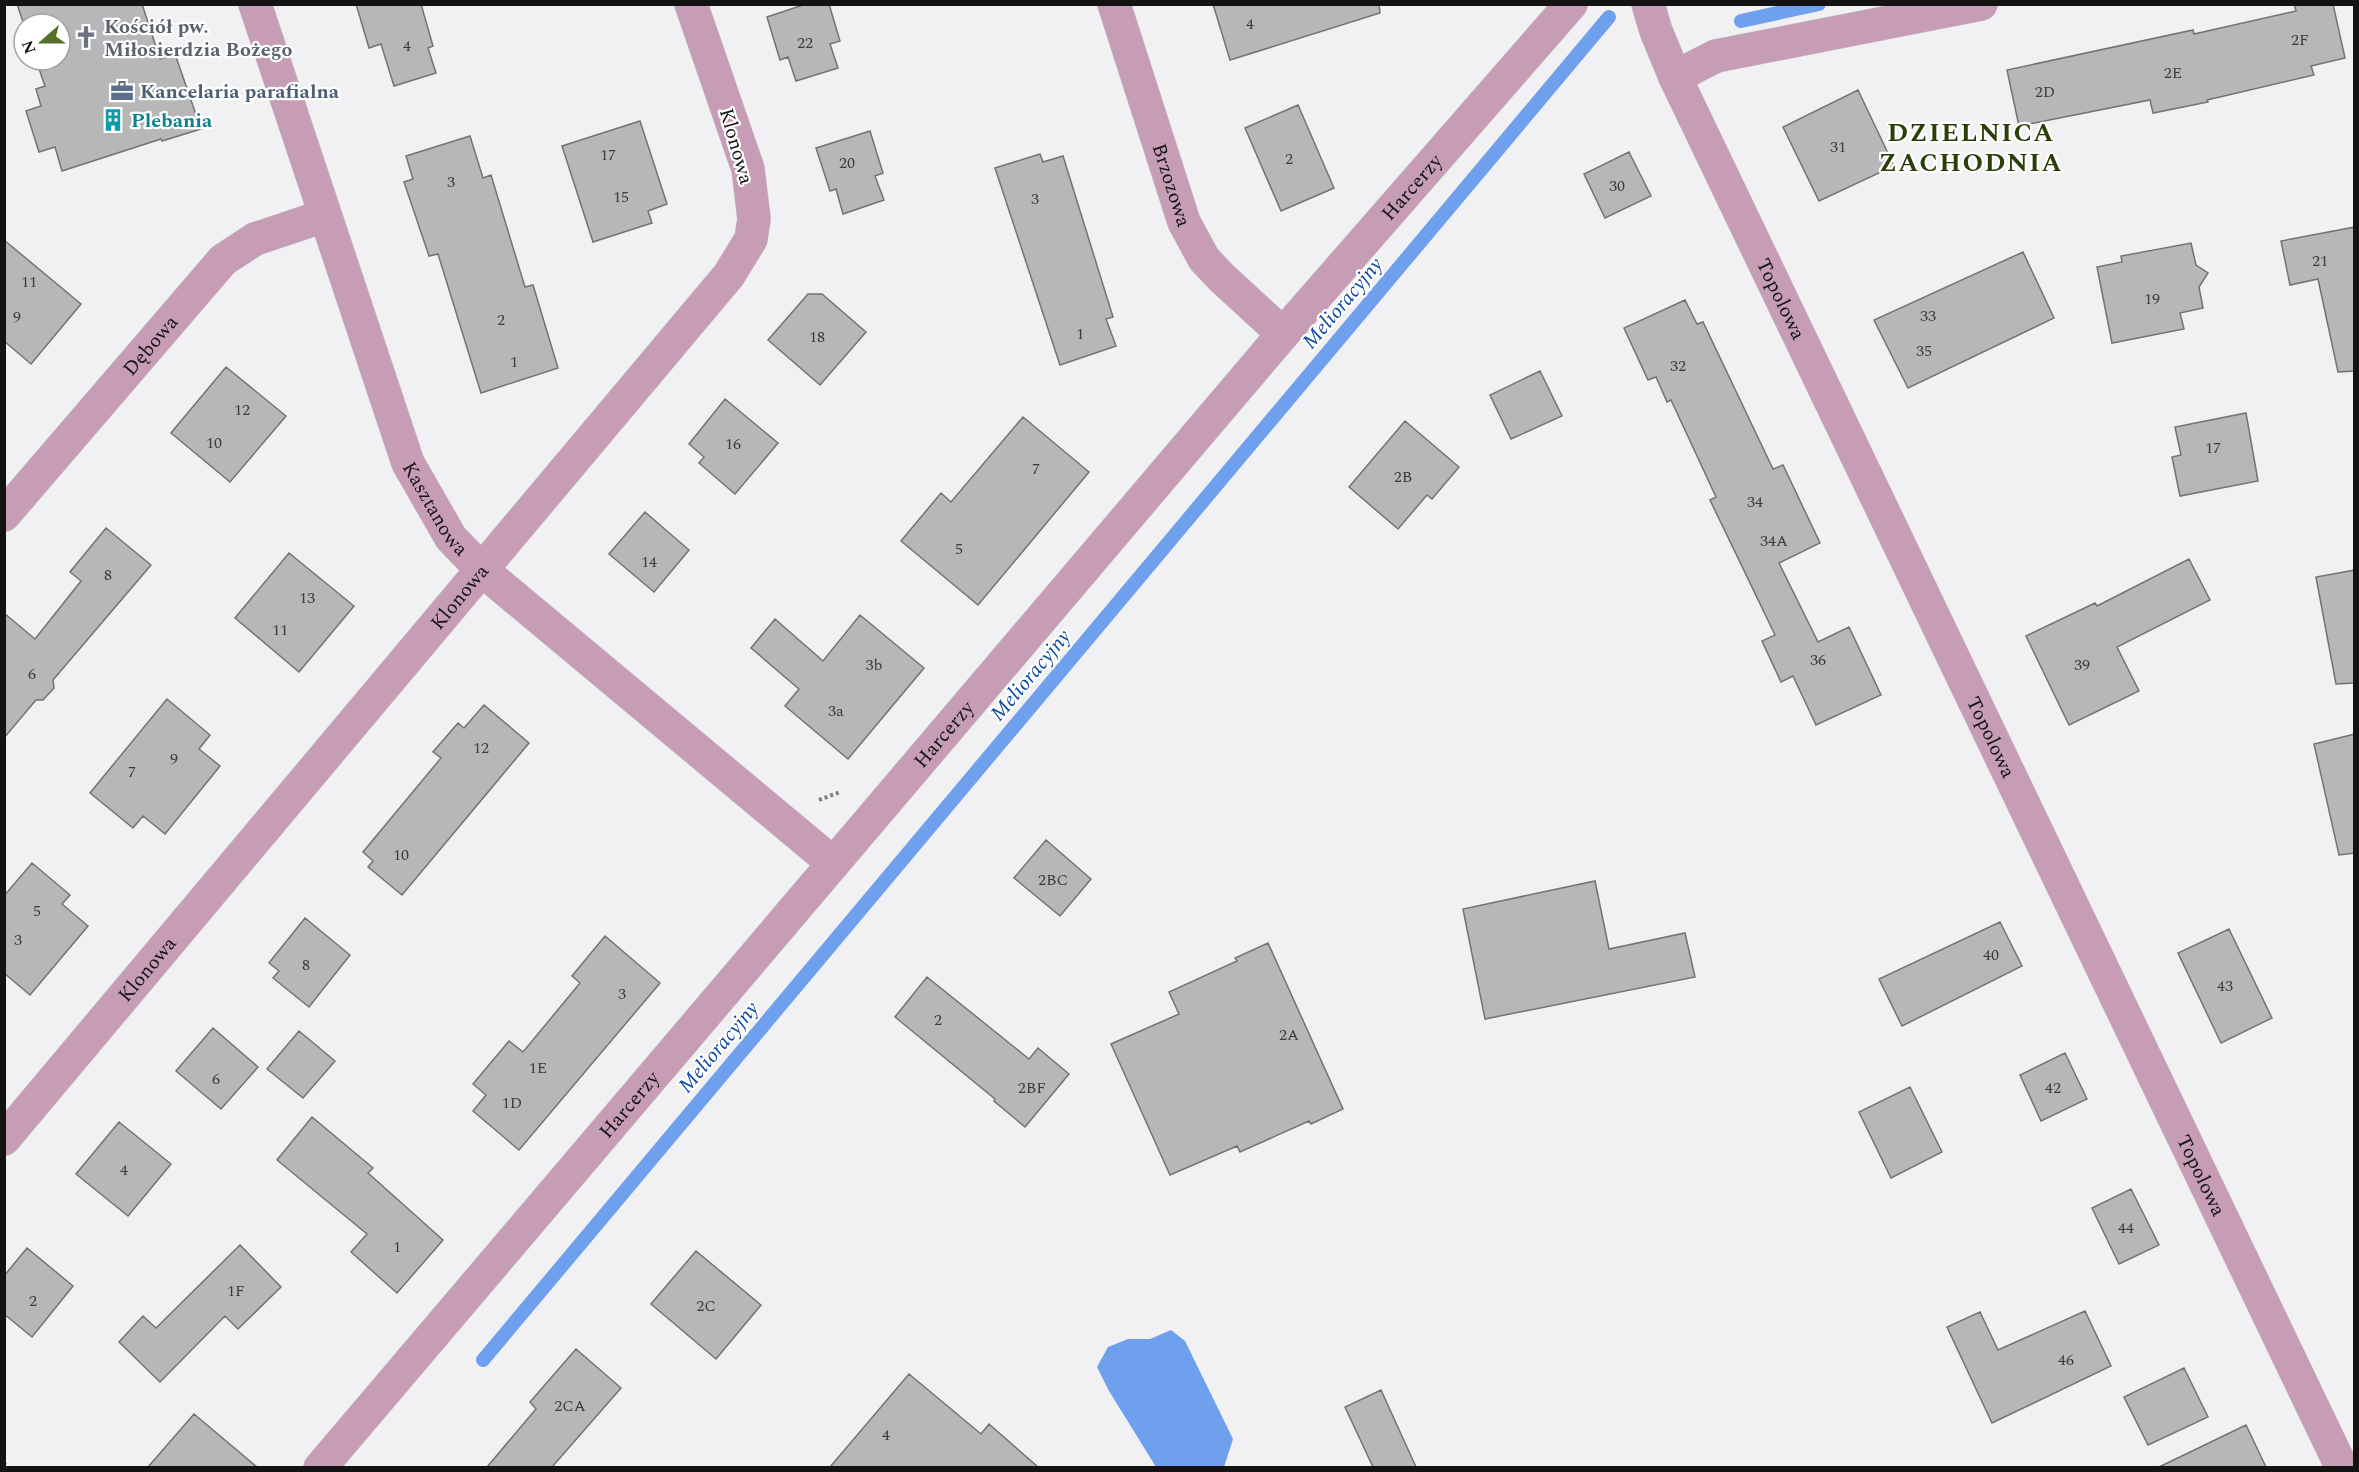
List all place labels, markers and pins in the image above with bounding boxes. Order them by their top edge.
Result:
place label: Kościół pw. Miłosierdzia Bożego [104,12,292,65]
church icon: Kościół pw. Miłosierdzia Bożego [73,24,99,50]
place label: Kancelaria parafialna [140,77,340,107]
office icon: Kancelaria parafialna [109,78,135,104]
place label: Plebania [131,106,213,136]
building icon: Plebania [100,107,126,133]

